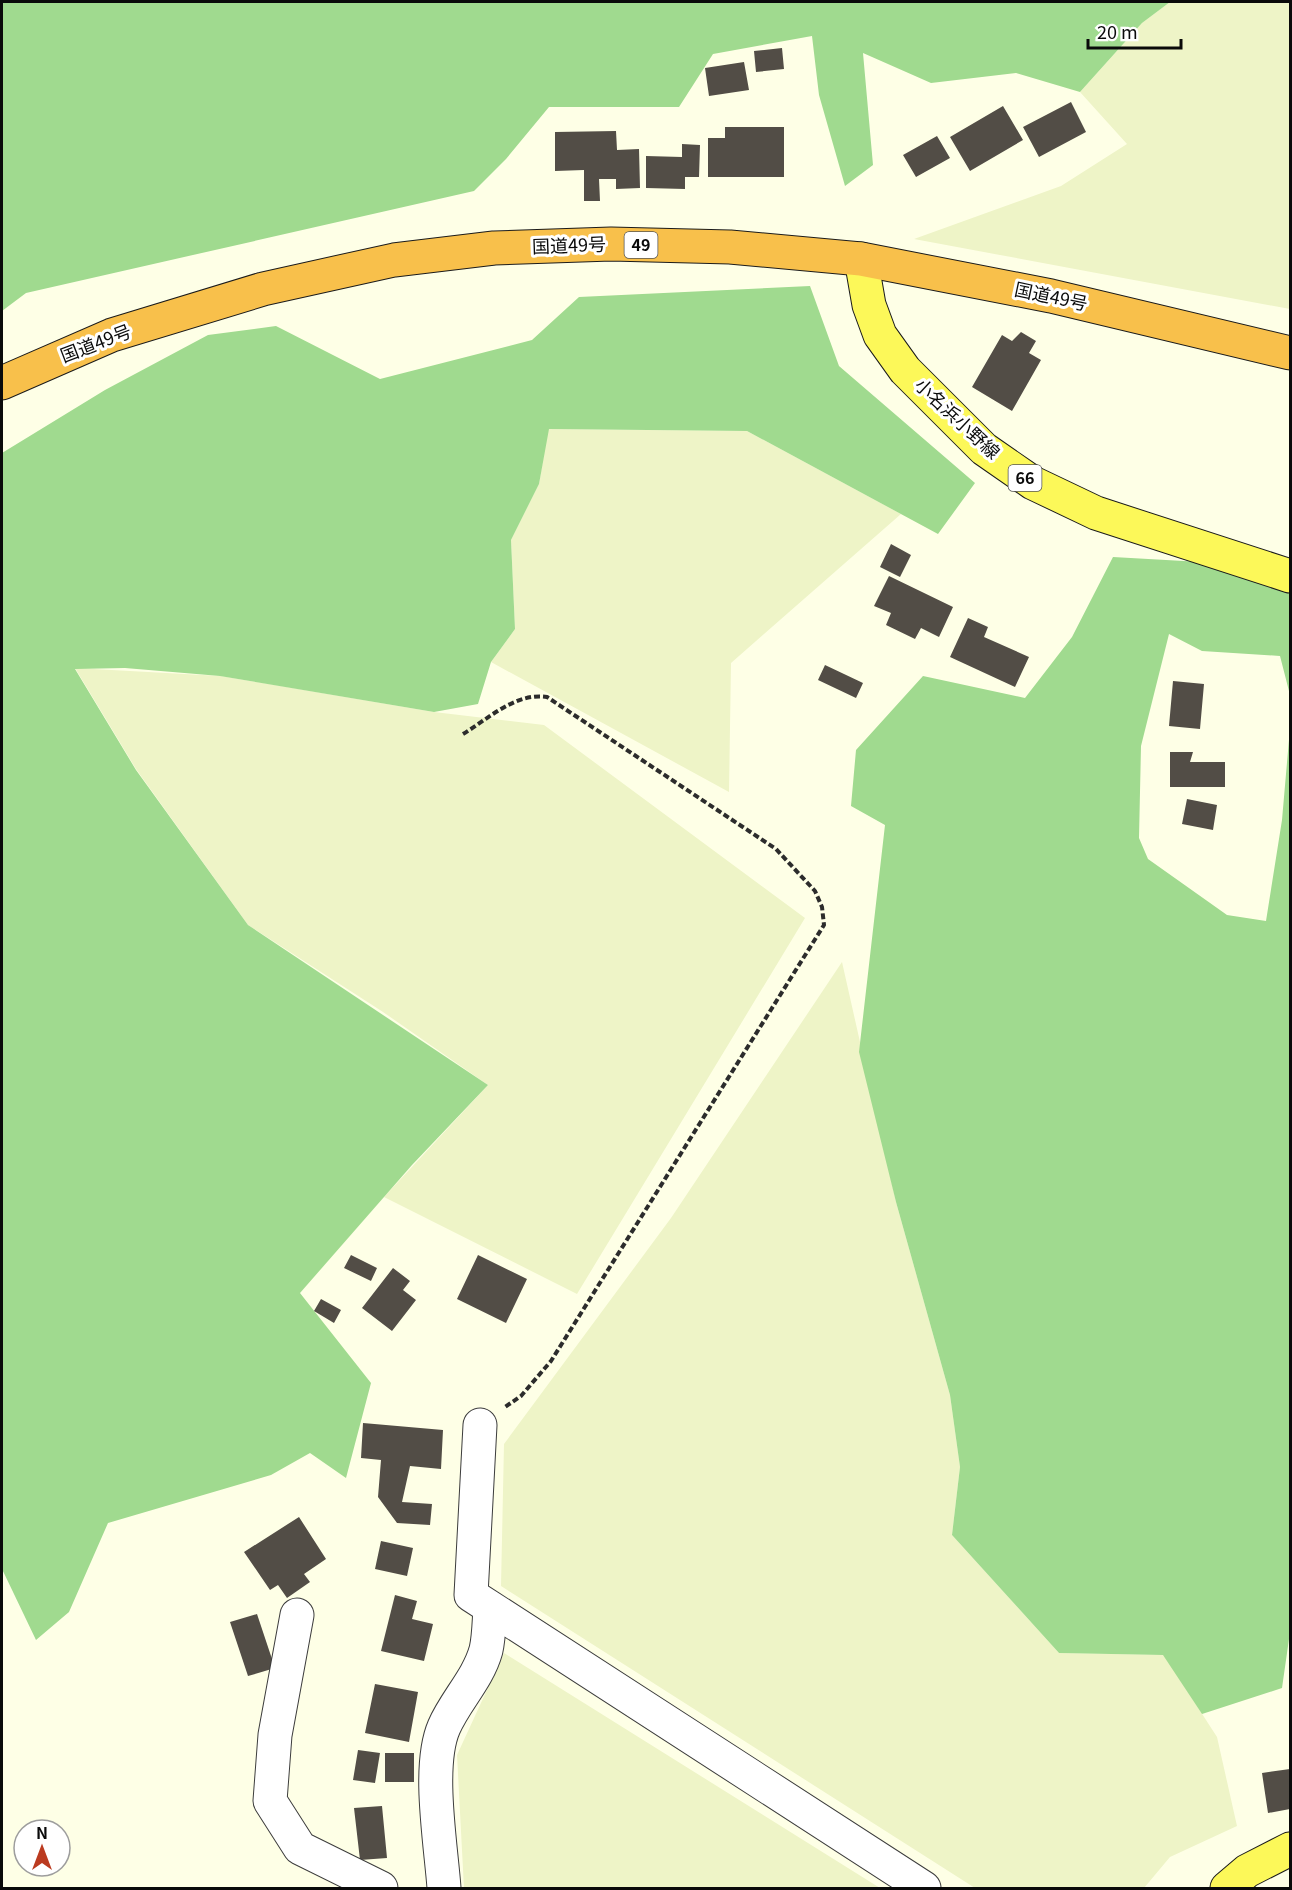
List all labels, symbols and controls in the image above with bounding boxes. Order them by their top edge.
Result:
scale bar [1088,12,1181,50]
text: 20 m [1097,18,1138,44]
street label: 国道49号 [532,230,606,258]
road number: 49 [624,232,658,258]
street label: 国道49号 [1013,275,1090,315]
street label: 国道49号 [56,317,134,368]
street label: 小名浜小野線 [910,371,1007,464]
road number: 66 [1008,465,1042,491]
north arrow [12,1818,72,1878]
text: N [36,1820,48,1844]

